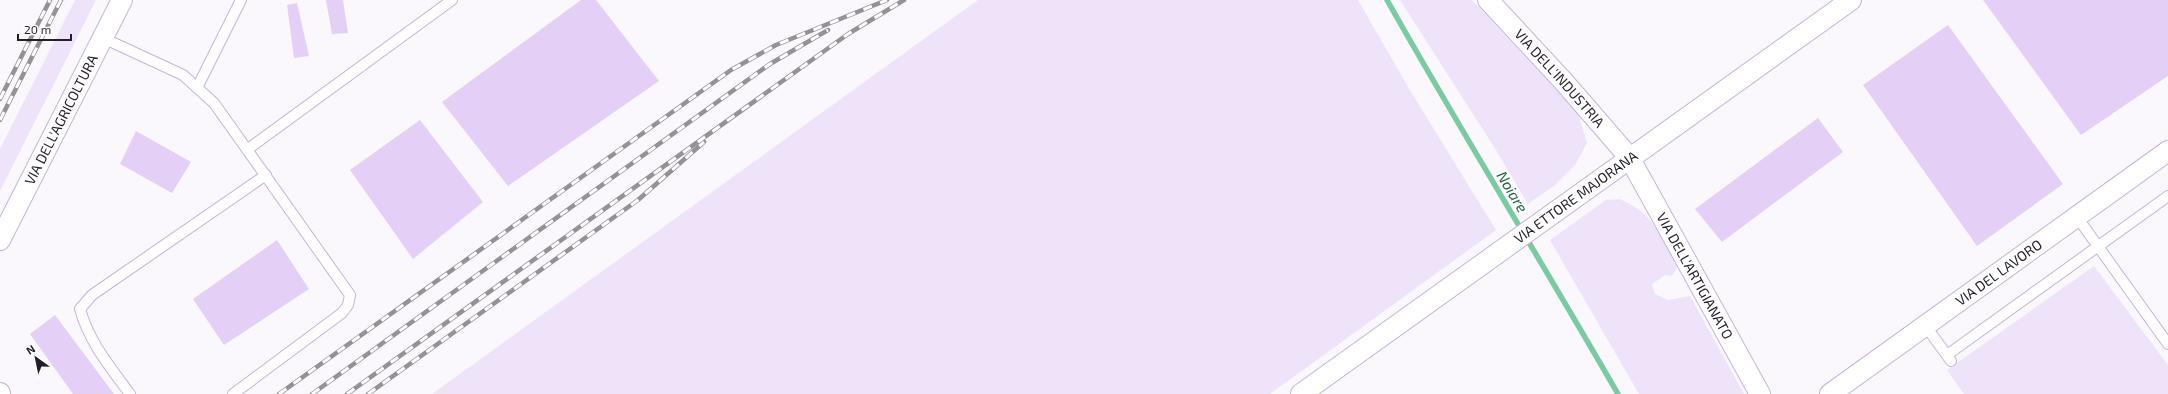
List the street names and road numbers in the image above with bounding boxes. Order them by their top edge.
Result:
street label: VIA DELL'INDUSTRIA [1511,25,1609,131]
street label: VIA DELL'AGRICOLTURA [21,51,101,187]
street label: VIA ETTORE MAJORANA [1510,147,1641,247]
street label: VIA DELL'ARTIGIANATO [1653,210,1737,342]
street label: VIA DEL LAVORO [1952,235,2045,309]

